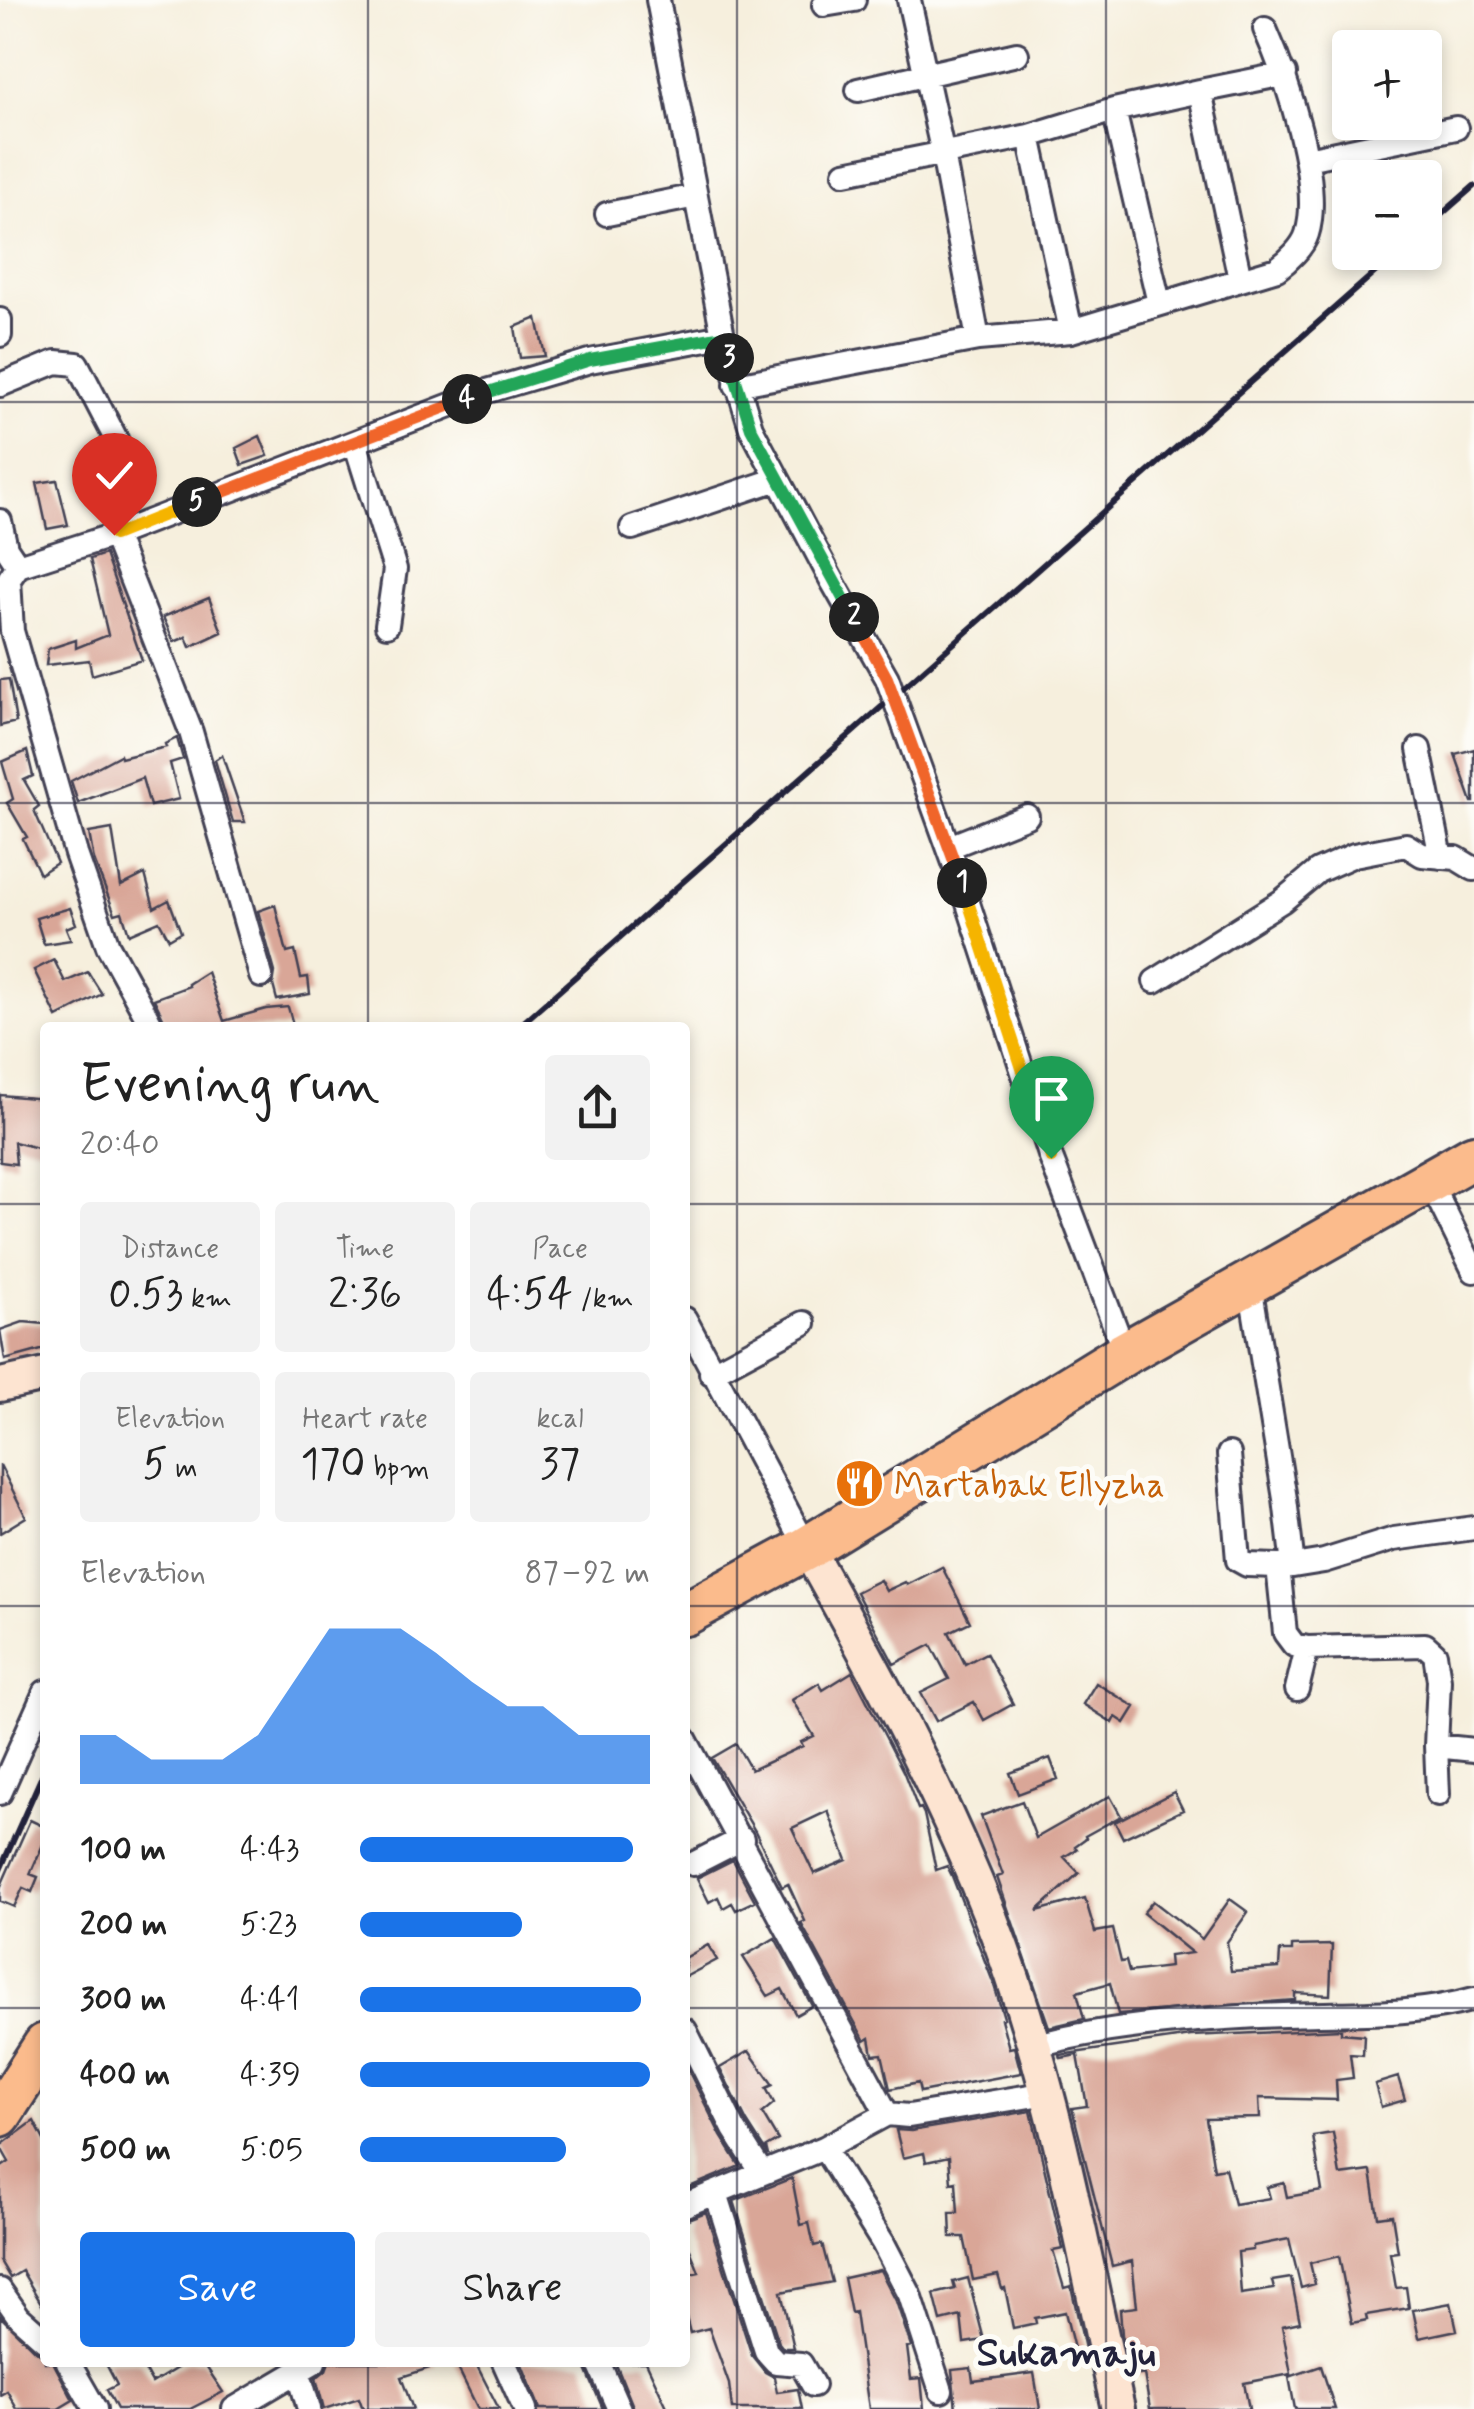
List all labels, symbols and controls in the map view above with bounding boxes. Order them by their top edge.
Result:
map controls [1332,30,1442,270]
button: + [1332,30,1442,140]
button: − [1332,160,1442,270]
pin: 3 [704,333,754,383]
text: 3 [723,339,735,376]
pin: 4 [442,374,492,424]
text: 4 [459,380,475,417]
pin [72,433,157,536]
icon: check [87,448,142,503]
pin: 5 [172,477,222,527]
text: 5 [189,483,205,520]
pin: 2 [829,592,879,642]
text: 2 [847,598,861,635]
pin: 1 [937,858,987,908]
text: 1 [956,864,968,901]
text: Evening run [80,1050,380,1122]
button: share [545,1055,650,1160]
pin [1009,1056,1094,1159]
icon: arrive [1024,1071,1079,1126]
text: 20:40 [80,1124,159,1166]
text: Distance [121,1231,219,1268]
text: Time [336,1231,394,1268]
text: Pace [532,1231,588,1268]
text: 0.53 [108,1268,183,1323]
text: 2:36 [328,1268,402,1323]
text: 4:54 [487,1268,573,1323]
text: km [183,1281,232,1318]
text: /km [573,1281,633,1318]
text: Elevation [115,1401,225,1438]
text: Heart rate [302,1401,428,1438]
text: kcal [536,1401,584,1438]
text: 5 [142,1438,168,1493]
text: 170 [300,1438,366,1493]
text: 37 [540,1438,580,1493]
text: m [168,1451,198,1488]
text: bpm [366,1451,430,1488]
restaurant icon: Martabak Ellyzha [833,1458,885,1510]
place label: Martabak Ellyzha [894,1463,1165,1509]
text: Elevation [80,1552,206,1594]
text: 87–92 m [524,1552,650,1594]
text: 100 m [80,1829,166,1871]
text: 4:43 [240,1829,299,1871]
text: 200 m [80,1904,167,1946]
text: 5:23 [240,1904,297,1946]
text: 300 m [80,1979,166,2021]
text: 4:41 [240,1979,300,2021]
text: 400 m [80,2054,170,2096]
text: 4:39 [240,2054,301,2096]
text: 500 m [80,2129,171,2171]
text: 5:05 [240,2129,303,2171]
button: Save [80,2232,355,2347]
button: Share [375,2232,650,2347]
district label: Sukamaju [977,2328,1155,2380]

